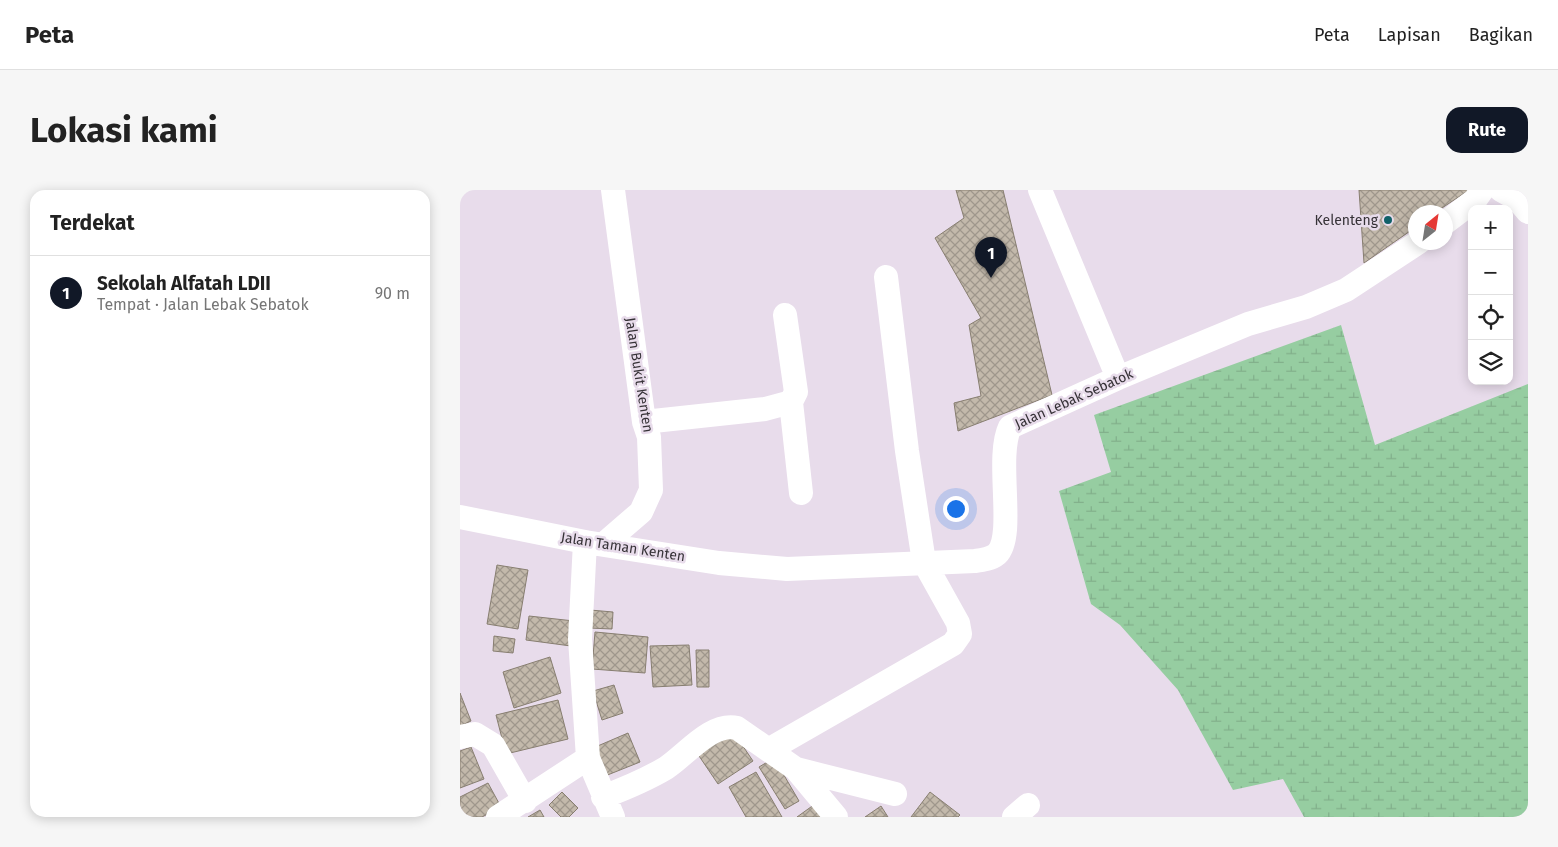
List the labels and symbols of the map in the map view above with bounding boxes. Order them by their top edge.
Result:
north arrow [1408,205,1453,250]
place label: Kelenteng [1314,212,1379,229]
marker: Kelenteng [1382,214,1394,226]
pin: 1 [975,237,1007,278]
street label: Jalan Bukit Kenten [621,316,657,434]
street label: Jalan Lebak Sebatok [1012,365,1136,433]
your location [943,496,969,522]
street label: Jalan Taman Kenten [560,529,686,565]

